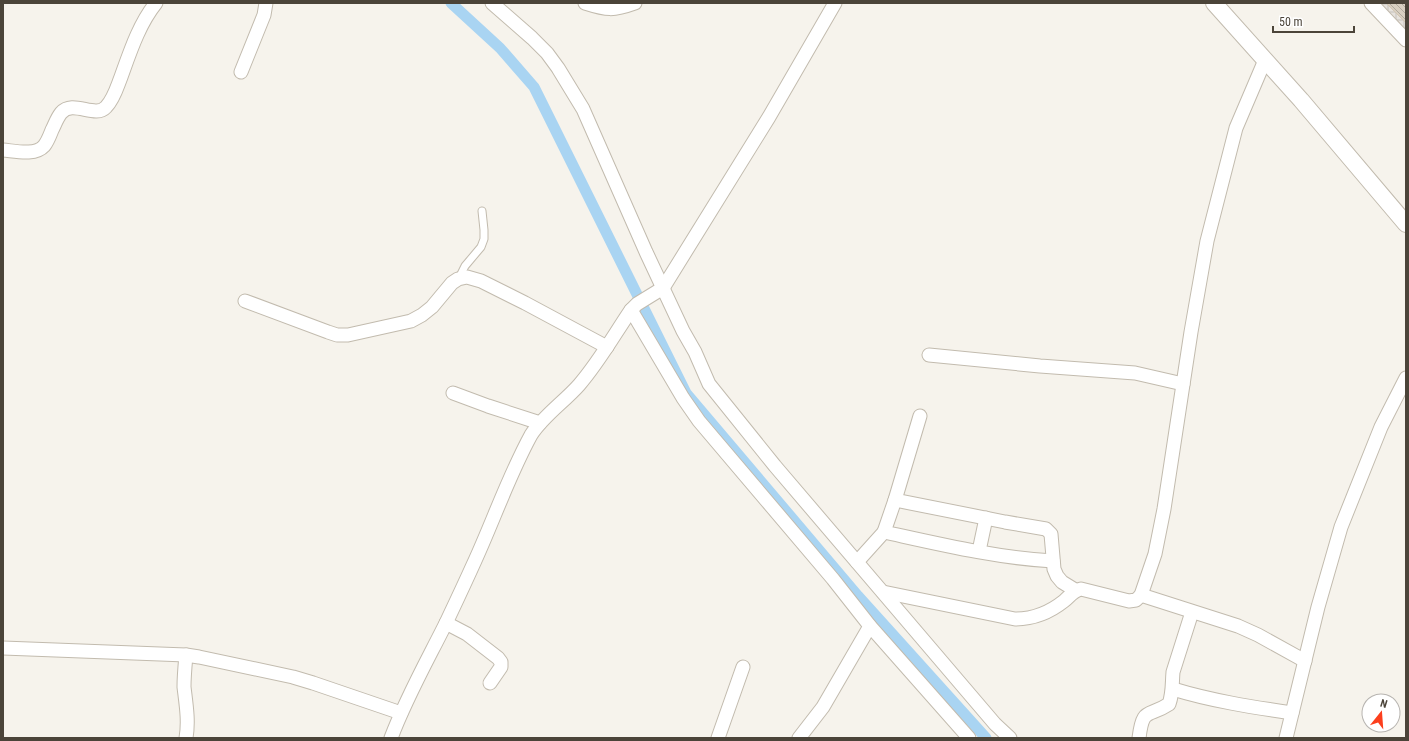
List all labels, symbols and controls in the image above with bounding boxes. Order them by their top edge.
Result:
scale bar [1273,8,1354,34]
text: 50 m [1279,15,1303,29]
north arrow [1361,693,1401,733]
text: N [1379,697,1389,711]

